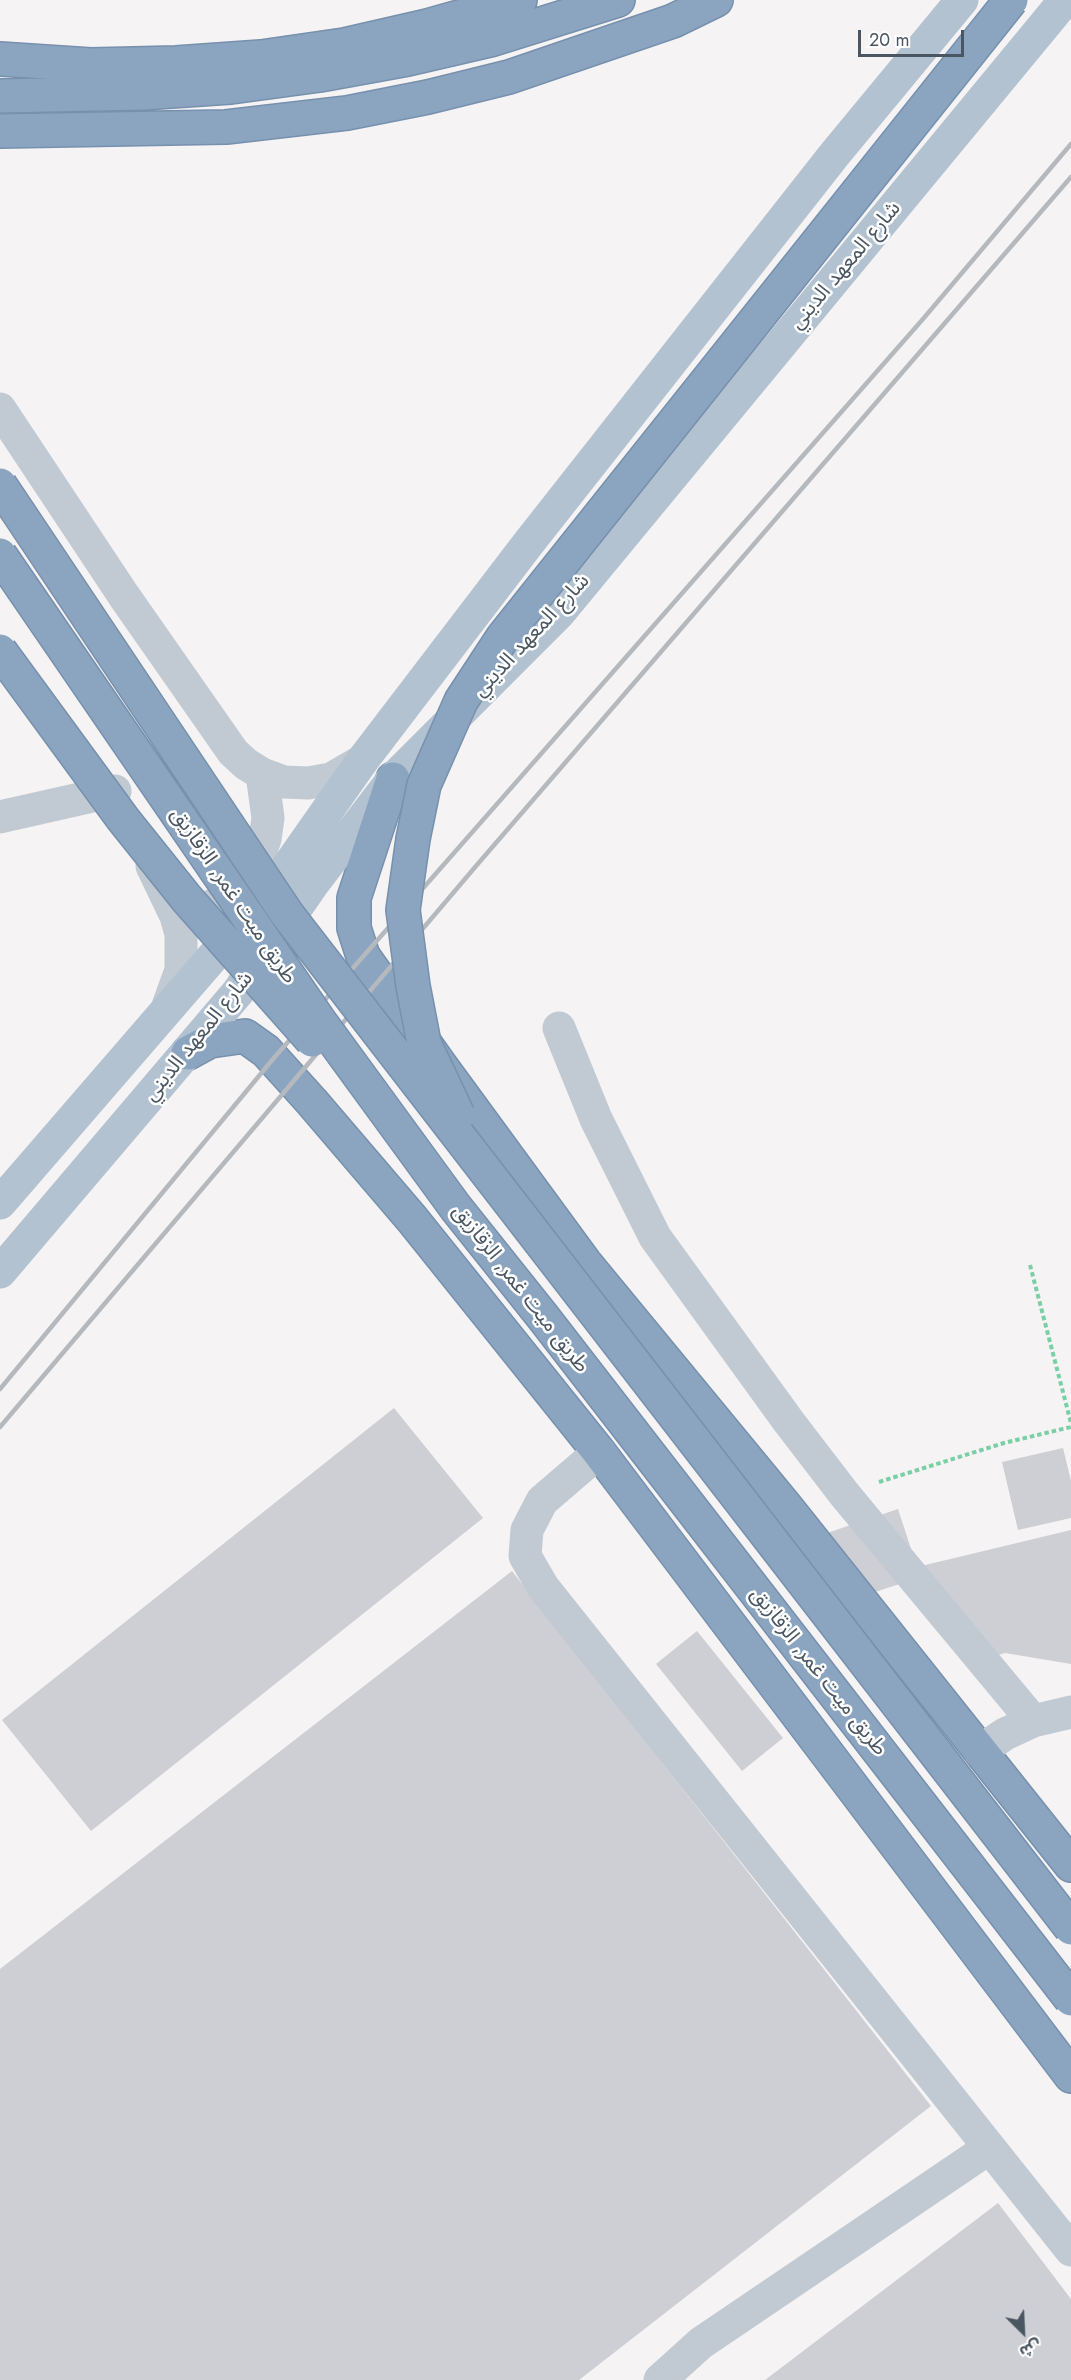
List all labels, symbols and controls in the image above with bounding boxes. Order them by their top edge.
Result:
scale bar [861,18,968,56]
text: 20 m [869,27,909,53]
street label: شارع المعهد الديني [785,197,907,335]
street label: شارع المعهد الديني [468,569,596,703]
street label: طريق ميت غمر, الزقازيق [165,803,301,989]
street label: شارع المعهد الديني [139,967,259,1107]
street label: طريق ميت غمر, الزقازيق [446,1200,594,1378]
street label: طريق ميت غمر, الزقازيق [744,1583,892,1761]
north arrow [993,2302,1053,2362]
text: ش [1016,2334,1045,2364]

